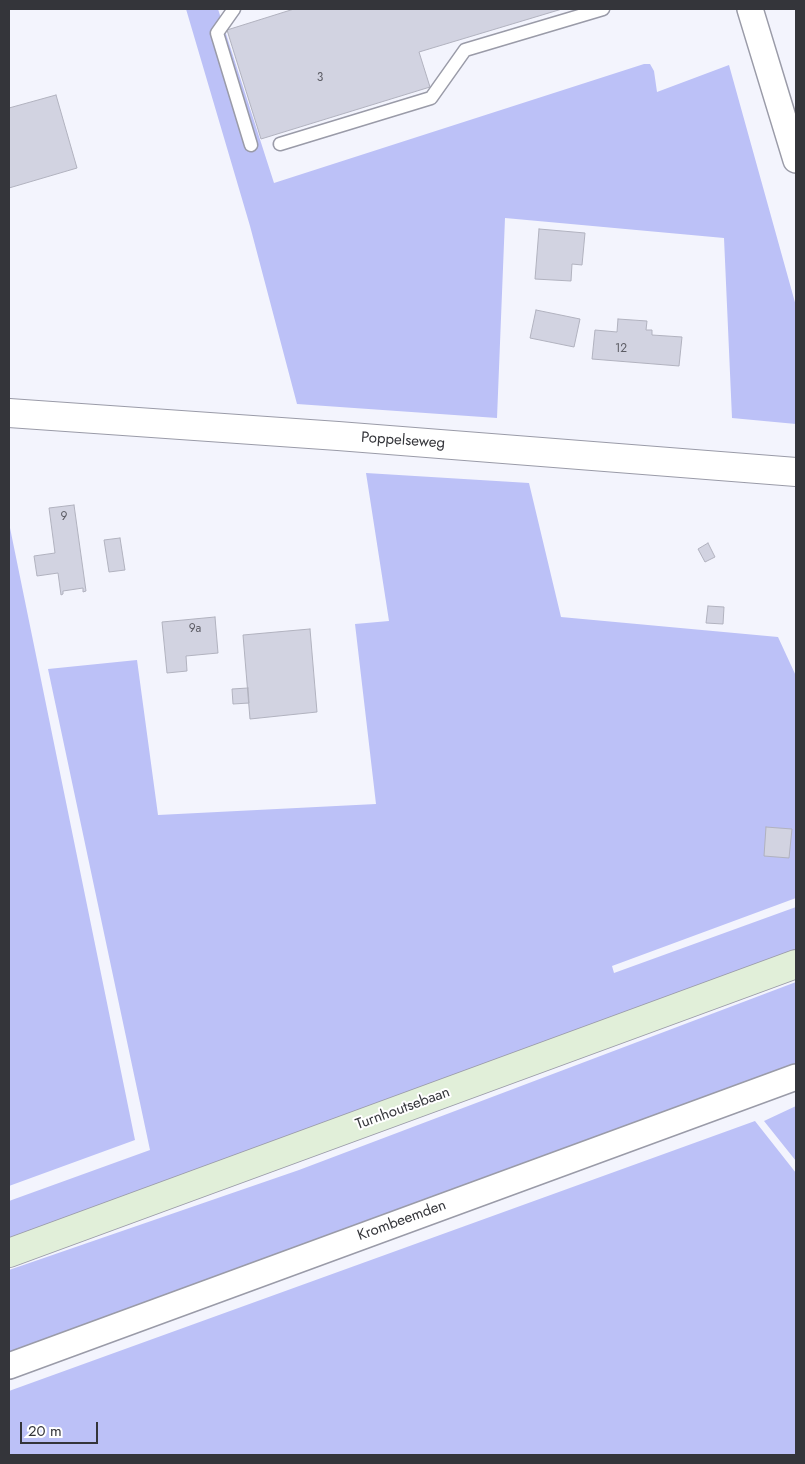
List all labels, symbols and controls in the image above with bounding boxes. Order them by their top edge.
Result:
house number: 3 [317,71,323,85]
house number: 12 [615,342,627,356]
street label: Poppelseweg [360,429,446,453]
house number: 9 [61,510,67,524]
house number: 9a [189,622,201,636]
street label: Turnhoutsebaan [353,1084,453,1134]
street label: Krombeemden [355,1197,449,1245]
scale bar [22,1412,100,1444]
text: 20 m [28,1420,62,1442]

